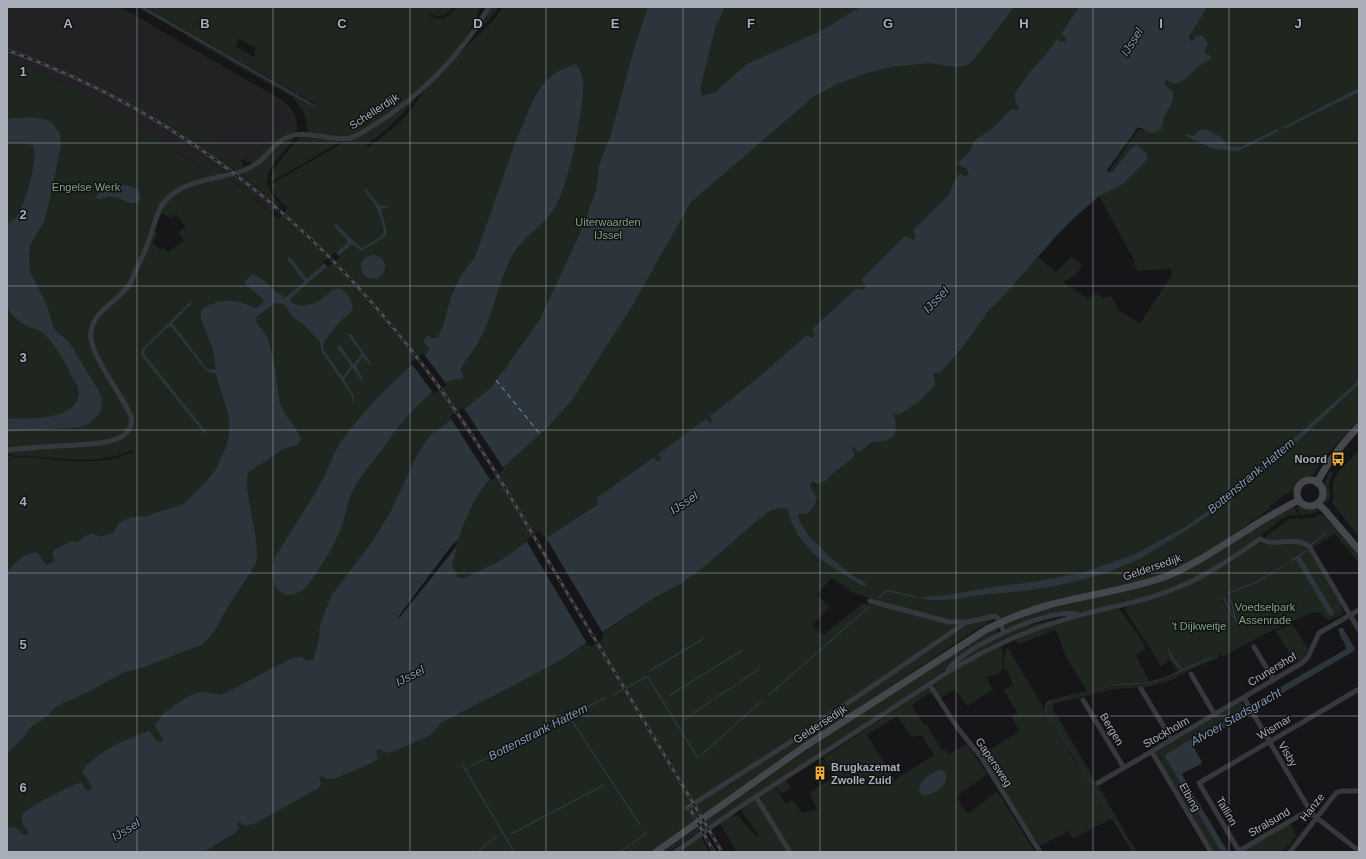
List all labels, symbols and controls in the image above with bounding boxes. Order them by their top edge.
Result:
text: A [63,16,73,31]
text: B [200,16,210,31]
text: C [337,16,347,31]
text: D [473,16,483,31]
text: E [611,16,620,31]
text: F [747,16,755,31]
text: G [883,16,893,31]
text: H [1019,16,1029,31]
text: I [1159,16,1163,31]
text: J [1294,16,1302,31]
water label: IJssel [1118,25,1146,59]
text: 1 [19,64,27,79]
street label: Schellerdijk [347,90,401,131]
park label: Engelse Werk [52,181,121,193]
text: 2 [19,207,27,222]
park label: Uiterwaarden IJssel [575,216,641,241]
water label: IJssel [920,284,952,316]
text: 3 [19,350,27,365]
water label: Bottenstrank Hattem [1205,435,1297,517]
bus stop icon: Noord [1330,451,1346,467]
place label: Noord [1295,453,1327,465]
water label: IJssel [667,488,701,517]
text: 4 [19,494,27,509]
street label: Geldersedijk [1121,551,1183,583]
park label: Voedselpark Assenrade [1235,601,1296,626]
park label: 't Dijkweitje [1172,620,1226,632]
text: 5 [19,637,27,652]
street label: Crunershof [1246,649,1299,688]
water label: IJssel [393,663,427,689]
water label: Afvoer Stadsgracht [1187,685,1284,749]
water label: Bottenstrank Hattem [486,701,590,763]
street label: Geldersedijk [791,702,849,746]
street label: Bergen [1098,711,1126,747]
street label: Wismar [1255,712,1293,742]
street label: Stockholm [1141,714,1191,750]
street label: Gapersweg [973,735,1015,789]
street label: Visby [1276,739,1300,769]
place label: Brugkazemat Zwolle Zuid [831,761,900,786]
building icon: Brugkazemat Zwolle Zuid [812,765,828,781]
text: 6 [19,780,27,795]
street label: Elbing [1177,781,1203,813]
street label: Hanze [1297,791,1327,823]
street label: Tallinn [1214,794,1240,828]
street label: Stralsund [1246,805,1292,839]
water label: IJssel [109,816,143,844]

